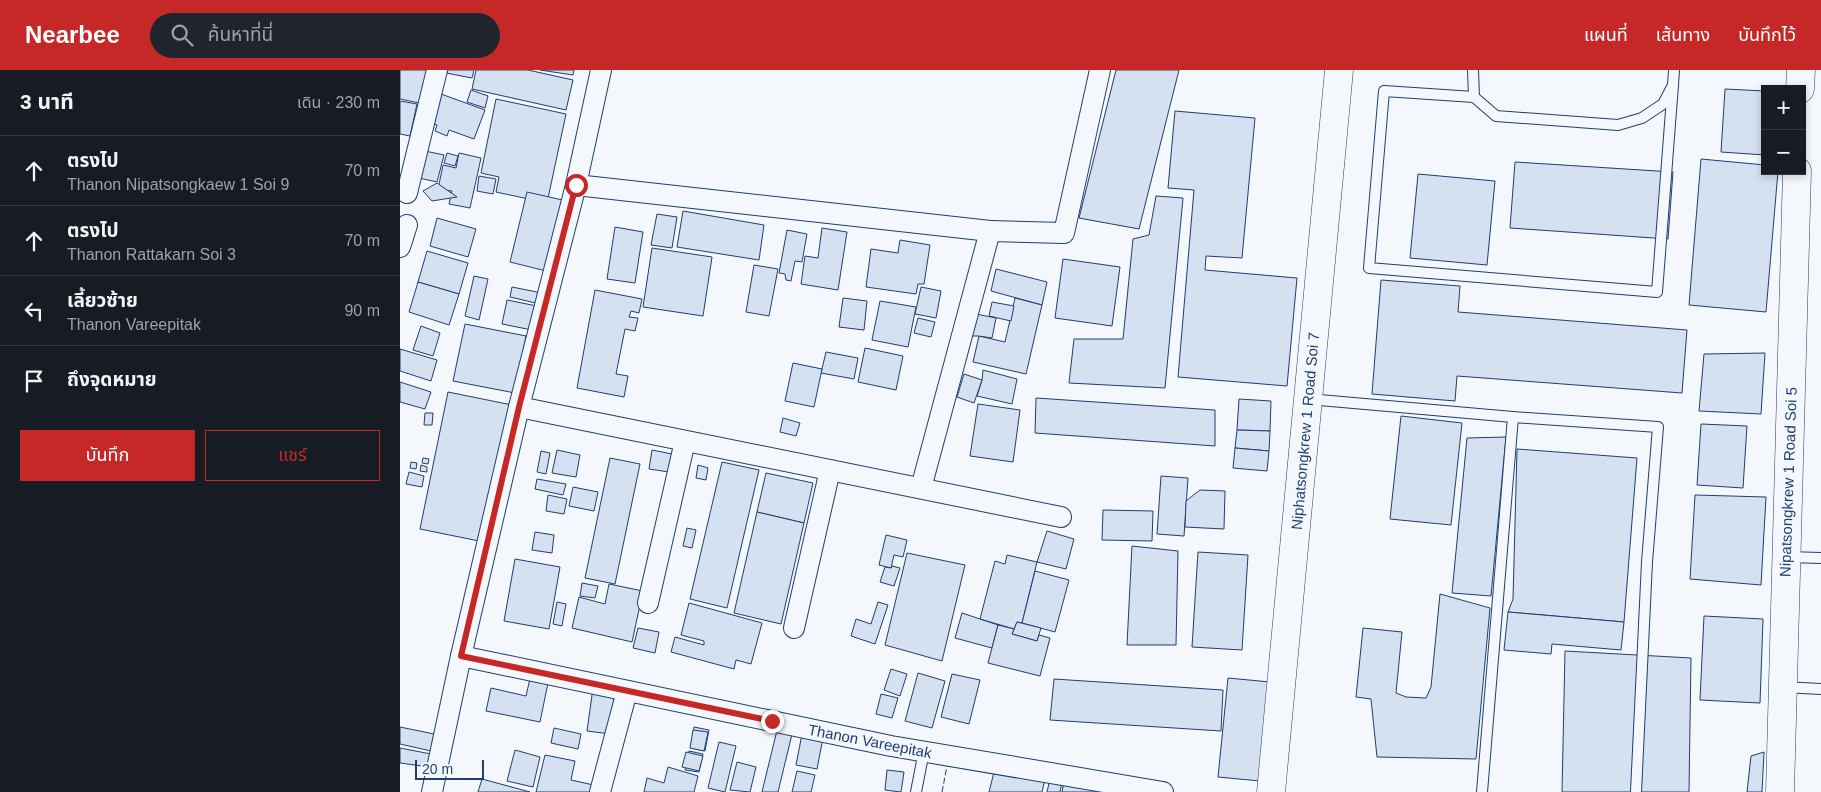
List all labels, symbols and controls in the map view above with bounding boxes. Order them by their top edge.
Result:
search box [150,13,500,58]
text: Nearbee [25,21,120,48]
icon: search [168,21,196,49]
text: ค้นหาที่นี่ [208,24,273,45]
text: แผนที่ [1584,25,1628,45]
text: เส้นทาง [1656,25,1710,45]
text: บันทึกไว้ [1738,25,1796,45]
map controls [1761,85,1806,175]
button: + [1761,85,1806,130]
text: 3 นาที [20,90,74,113]
text: เดิน · 230 m [297,94,380,111]
button: − [1761,130,1806,175]
text: ตรงไป [67,150,119,171]
icon: ahead [20,157,48,185]
text: 70 m [344,162,380,179]
route start [565,174,588,197]
text: Thanon Nipatsongkaew 1 Soi 9 [67,176,289,193]
text: ตรงไป [67,220,119,241]
icon: ahead [20,227,48,255]
text: 70 m [344,232,380,249]
text: Thanon Rattakarn Soi 3 [67,246,236,263]
text: เลี้ยวซ้าย [67,290,138,311]
icon: left [20,297,48,325]
text: 90 m [344,302,380,319]
text: Thanon Vareepitak [67,316,201,333]
street label: Niphatsongkrew 1 Road Soi 7 [1288,331,1322,531]
icon: arrive [20,367,48,395]
text: ถึงจุดหมาย [67,369,157,390]
street label: Nipatsongkrew 1 Road Soi 5 [1776,387,1800,577]
button: บันทึก [20,430,195,481]
button: แชร์ [205,430,380,481]
route end [761,710,784,733]
street label: Thanon Vareepitak [807,721,934,761]
scale bar [415,757,484,780]
text: 20 m [422,761,453,777]

